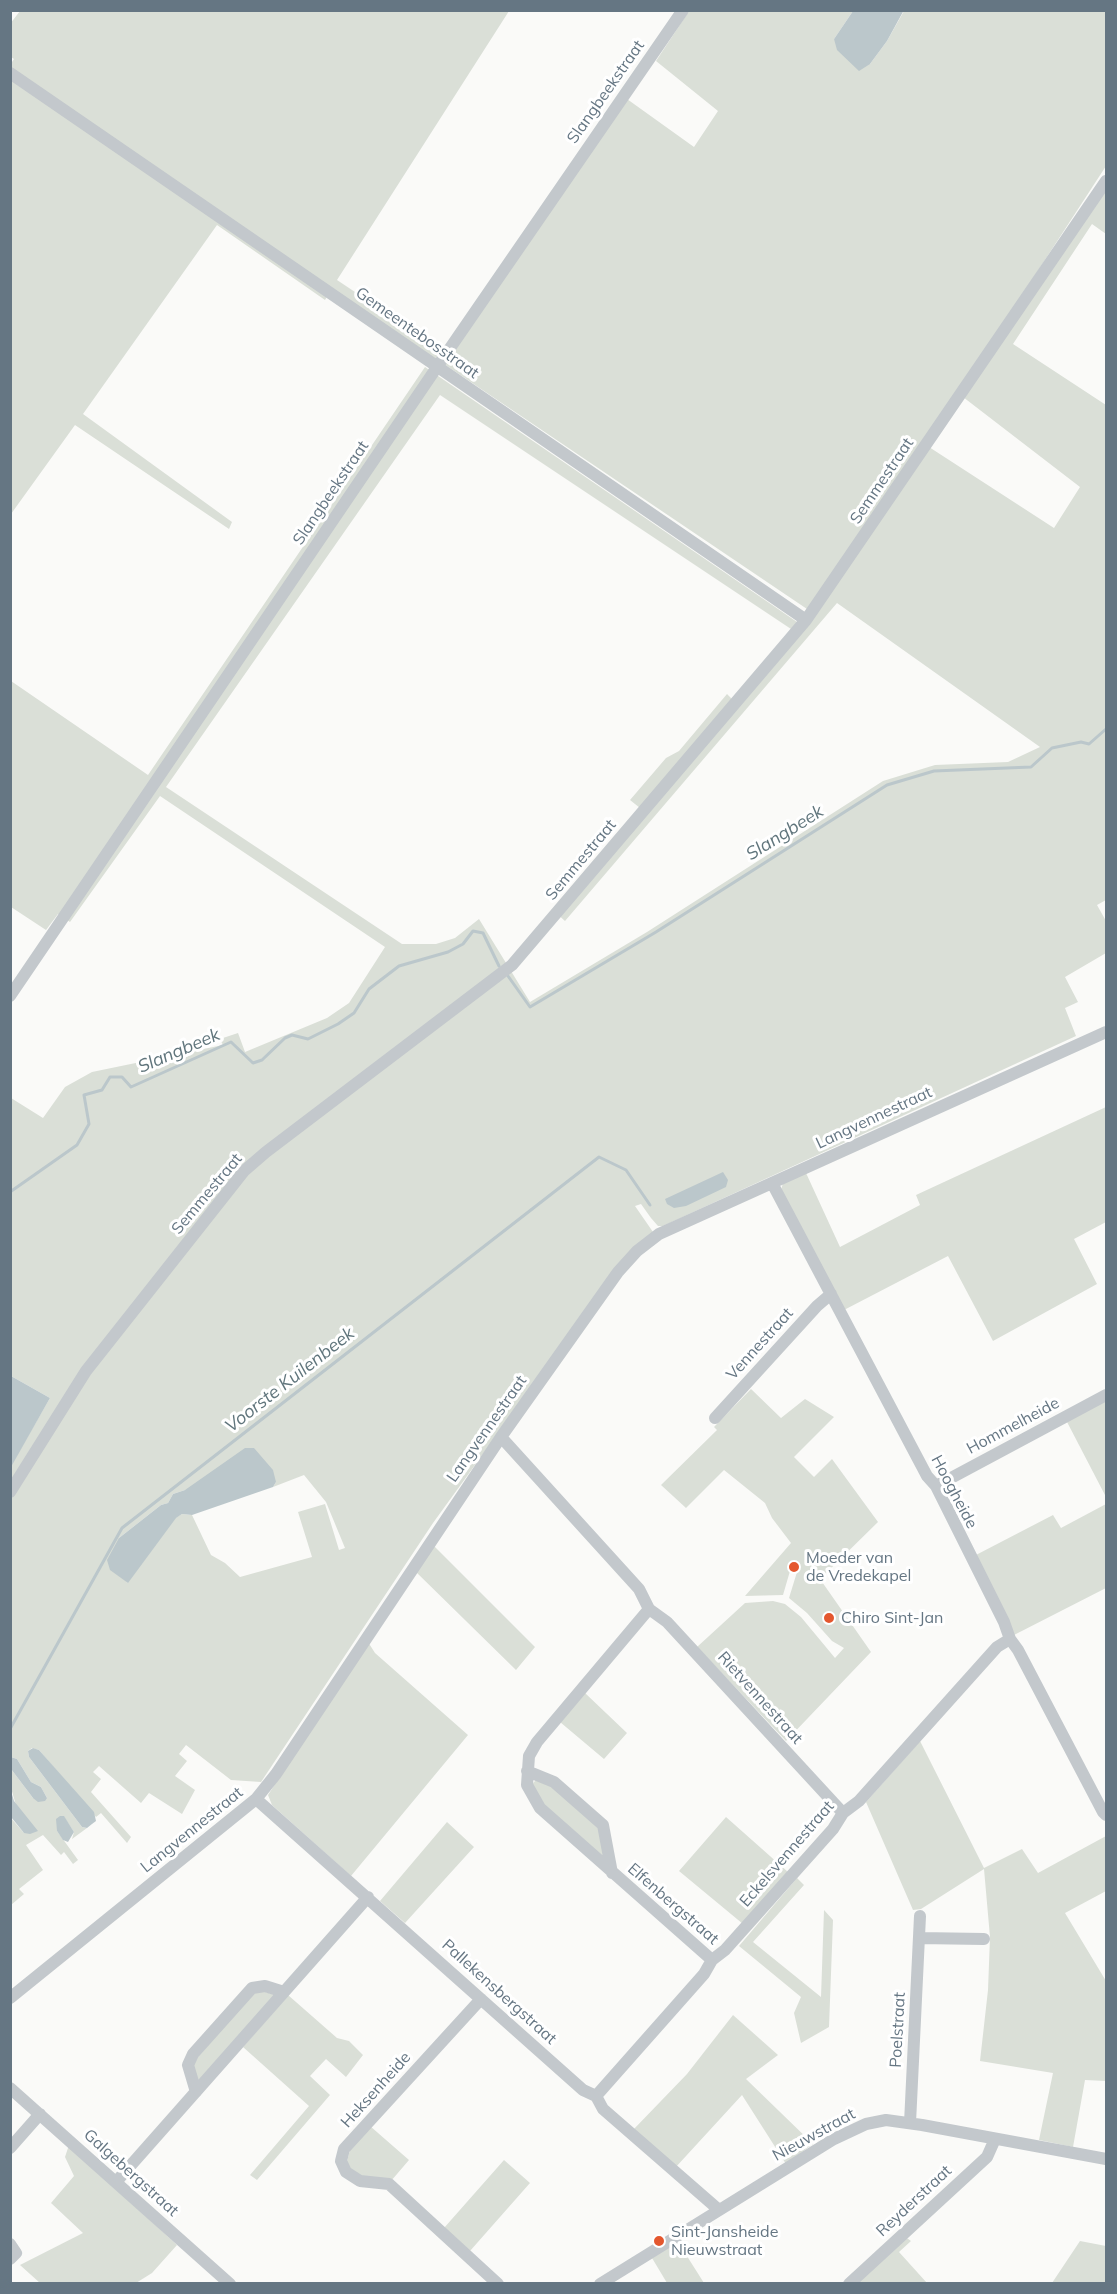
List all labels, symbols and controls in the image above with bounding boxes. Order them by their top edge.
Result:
street label: Slangbeekstraat [563,37,649,147]
street label: Gemeentebosstraat [352,283,482,383]
street label: Semmestraat [846,434,918,528]
street label: Slangbeekstraat [289,437,373,549]
water label: Slangbeek [742,801,828,865]
street label: Semmestraat [542,816,620,904]
water label: Slangbeek [135,1024,223,1078]
street label: Langvennestraat [813,1083,935,1153]
street label: Semmestraat [168,1150,246,1238]
street label: Vennestraat [723,1304,797,1384]
water label: Voorste Kuilenbeek [221,1323,359,1437]
street label: Langvennestraat [443,1372,531,1486]
street label: Hommelheide [963,1394,1063,1458]
street label: Hoogheide [927,1452,981,1532]
place label: Moeder van de Vredekapel [806,1548,911,1586]
marker: Moeder van de Vredekapel [787,1560,801,1574]
place label: Chiro Sint-Jan [841,1608,943,1628]
marker: Chiro Sint-Jan [822,1611,836,1625]
street label: Rietvennestraat [713,1648,807,1748]
street label: Langvennestraat [137,1783,247,1877]
street label: Eckelsvennestraat [736,1797,838,1911]
street label: Elfenbergstraat [624,1859,722,1949]
street label: Pallekensbergstraat [438,1935,560,2049]
street label: Poelstraat [886,1992,910,2068]
street label: Heksenheide [337,2048,415,2132]
street label: Nieuwstraat [769,2104,859,2166]
street label: Galgebergstraat [80,2125,182,2221]
street label: Reyderstraat [872,2161,956,2241]
place label: Sint-Jansheide Nieuwstraat [671,2222,778,2260]
marker: Sint-Jansheide Nieuwstraat [652,2234,666,2248]

